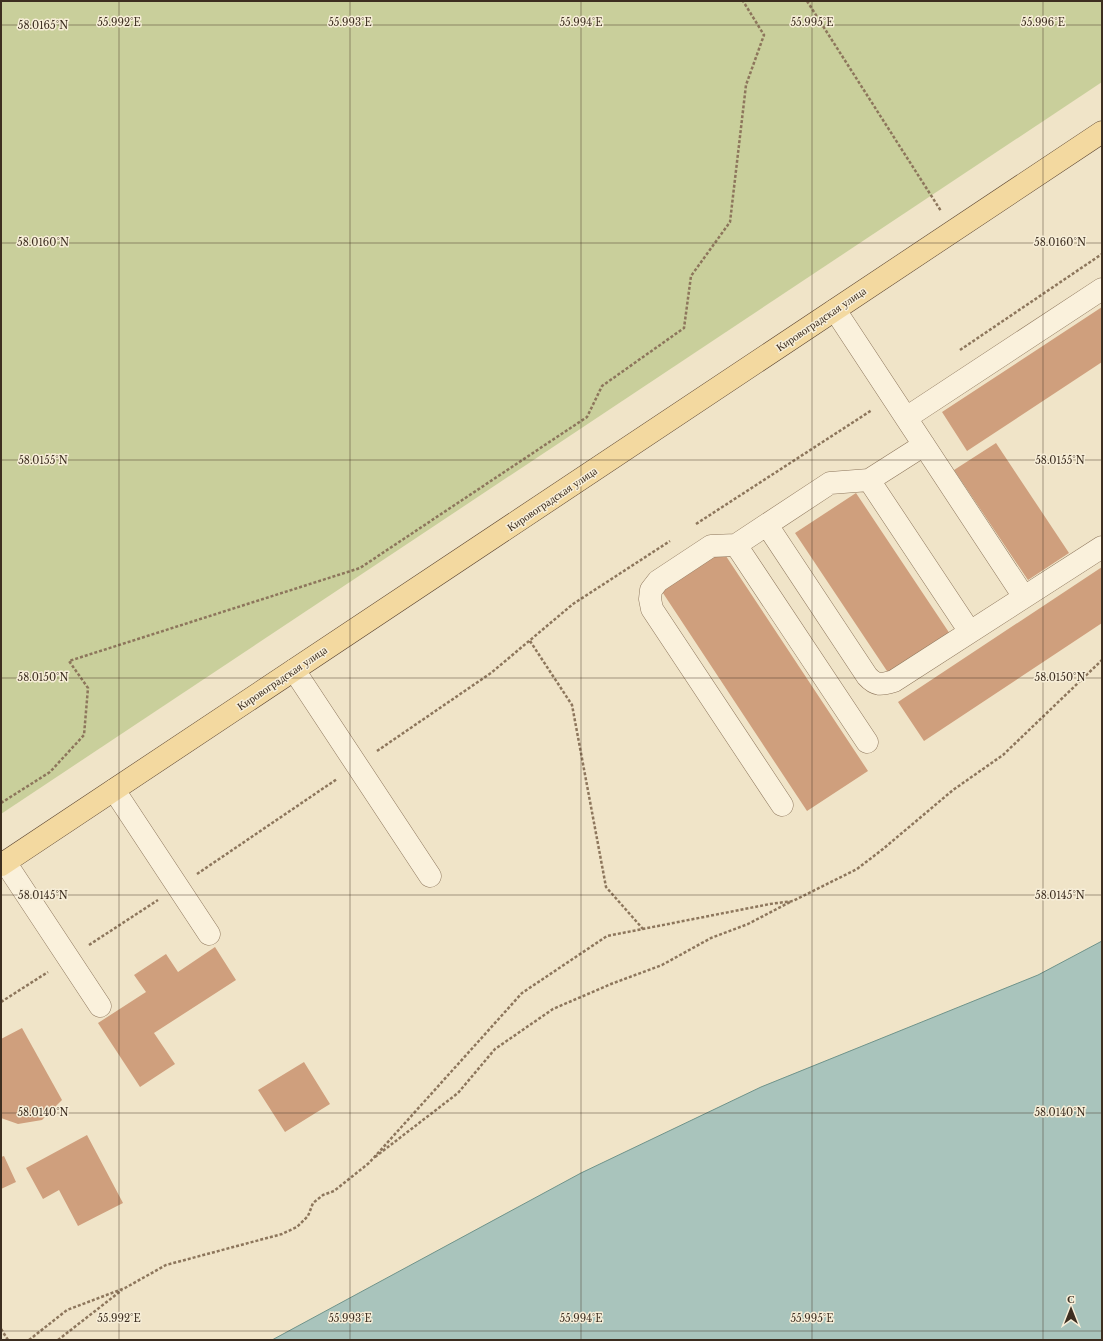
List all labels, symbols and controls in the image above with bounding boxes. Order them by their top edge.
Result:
text: 55.992°E [97,16,141,29]
text: 55.993°E [328,16,372,29]
text: 55.994°E [559,16,603,29]
text: 55.995°E [790,16,834,29]
text: 55.996°E [1021,16,1065,29]
text: 58.0165°N [18,19,68,32]
text: 58.0160°N [17,236,69,249]
text: 58.0160°N [1034,236,1086,249]
street label: Кировоградская улица [773,284,869,354]
text: 58.0155°N [18,454,68,467]
text: 58.0155°N [1035,454,1085,467]
street label: Кировоградская улица [504,464,600,534]
street label: Кировоградская улица [234,643,330,713]
text: 58.0150°N [17,671,69,684]
text: 58.0150°N [1034,671,1086,684]
text: 58.0145°N [18,889,68,902]
text: 58.0145°N [1035,889,1085,902]
text: 58.0140°N [17,1106,69,1119]
text: 58.0140°N [1034,1106,1086,1119]
north arrow [1051,1289,1091,1329]
text: С [1067,1292,1075,1306]
text: 55.992°E [97,1312,141,1325]
text: 55.993°E [328,1312,372,1325]
text: 55.994°E [559,1312,603,1325]
text: 55.995°E [790,1312,834,1325]

